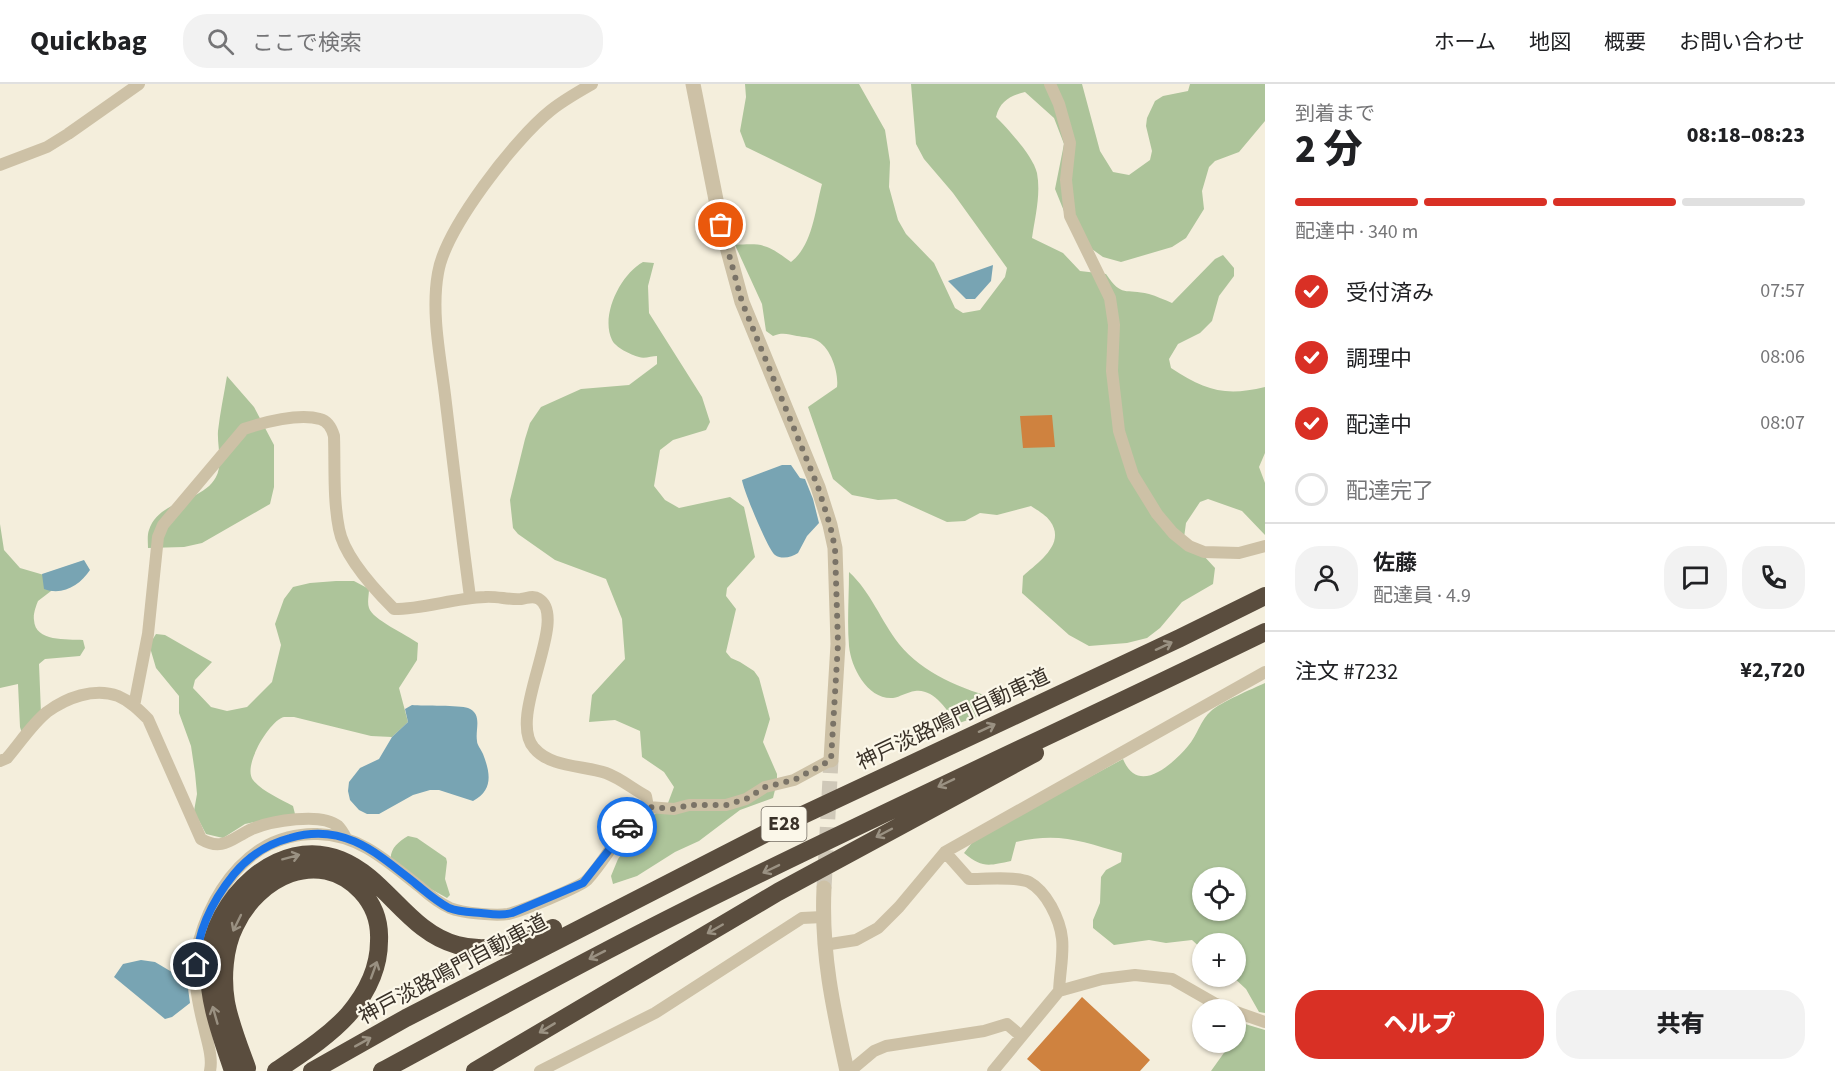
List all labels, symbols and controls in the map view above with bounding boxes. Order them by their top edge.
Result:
search box [183,14,603,68]
text: Quickbag [30,21,147,61]
icon: search [204,25,237,58]
text: ここで検索 [252,27,362,59]
text: ホーム [1434,27,1496,57]
text: 地図 [1529,27,1571,57]
text: 概要 [1604,27,1646,57]
text: お問い合わせ [1679,27,1805,57]
text: 到着まで [1295,100,1375,128]
text: 08:18–08:23 [1687,119,1805,151]
text: 2 分 [1295,122,1363,178]
pin [695,199,746,250]
icon: bag [704,208,737,241]
text: 配達中 · 340 m [1295,218,1418,246]
icon: check [1295,275,1328,308]
text: 受付済み [1346,277,1434,309]
text: 07:57 [1760,277,1805,305]
icon: check [1295,341,1328,374]
text: 調理中 [1346,343,1412,375]
text: 08:06 [1760,343,1805,371]
icon: check [1295,407,1328,440]
text: 配達中 [1346,409,1412,441]
text: 08:07 [1760,409,1805,437]
text: 配達完了 [1346,475,1434,507]
button: person [1295,546,1358,609]
button: chat [1664,546,1727,609]
button: phone [1742,546,1805,609]
text: 佐藤 [1373,547,1417,579]
text: 配達員 · 4.9 [1373,582,1471,610]
one-way arrow [1155,639,1173,651]
text: ¥2,720 [1740,654,1805,686]
text: 注文 #7232 [1295,656,1398,688]
street label: 神戸淡路鳴門自動車道 [851,661,1055,777]
one-way arrow [978,721,996,733]
one-way arrow [938,778,956,789]
courier [597,797,657,857]
road number: E28 [762,807,806,841]
icon: car [611,811,644,844]
one-way arrow [876,828,894,839]
one-way arrow [281,851,300,862]
one-way arrow [763,863,781,875]
map controls [1192,867,1246,1053]
button: locate [1192,867,1246,921]
street label: 神戸淡路鳴門自動車道 [353,906,553,1032]
one-way arrow [230,914,242,932]
one-way arrow [706,924,724,935]
button: + [1192,933,1246,987]
pin [170,939,221,990]
icon: home [179,948,212,981]
one-way arrow [588,950,606,962]
one-way arrow [369,961,380,980]
button: ヘルプ [1295,990,1544,1059]
button: 共有 [1556,990,1805,1059]
button: − [1192,999,1246,1053]
one-way arrow [209,1006,220,1025]
one-way arrow [538,1023,556,1034]
one-way arrow [354,1036,371,1048]

